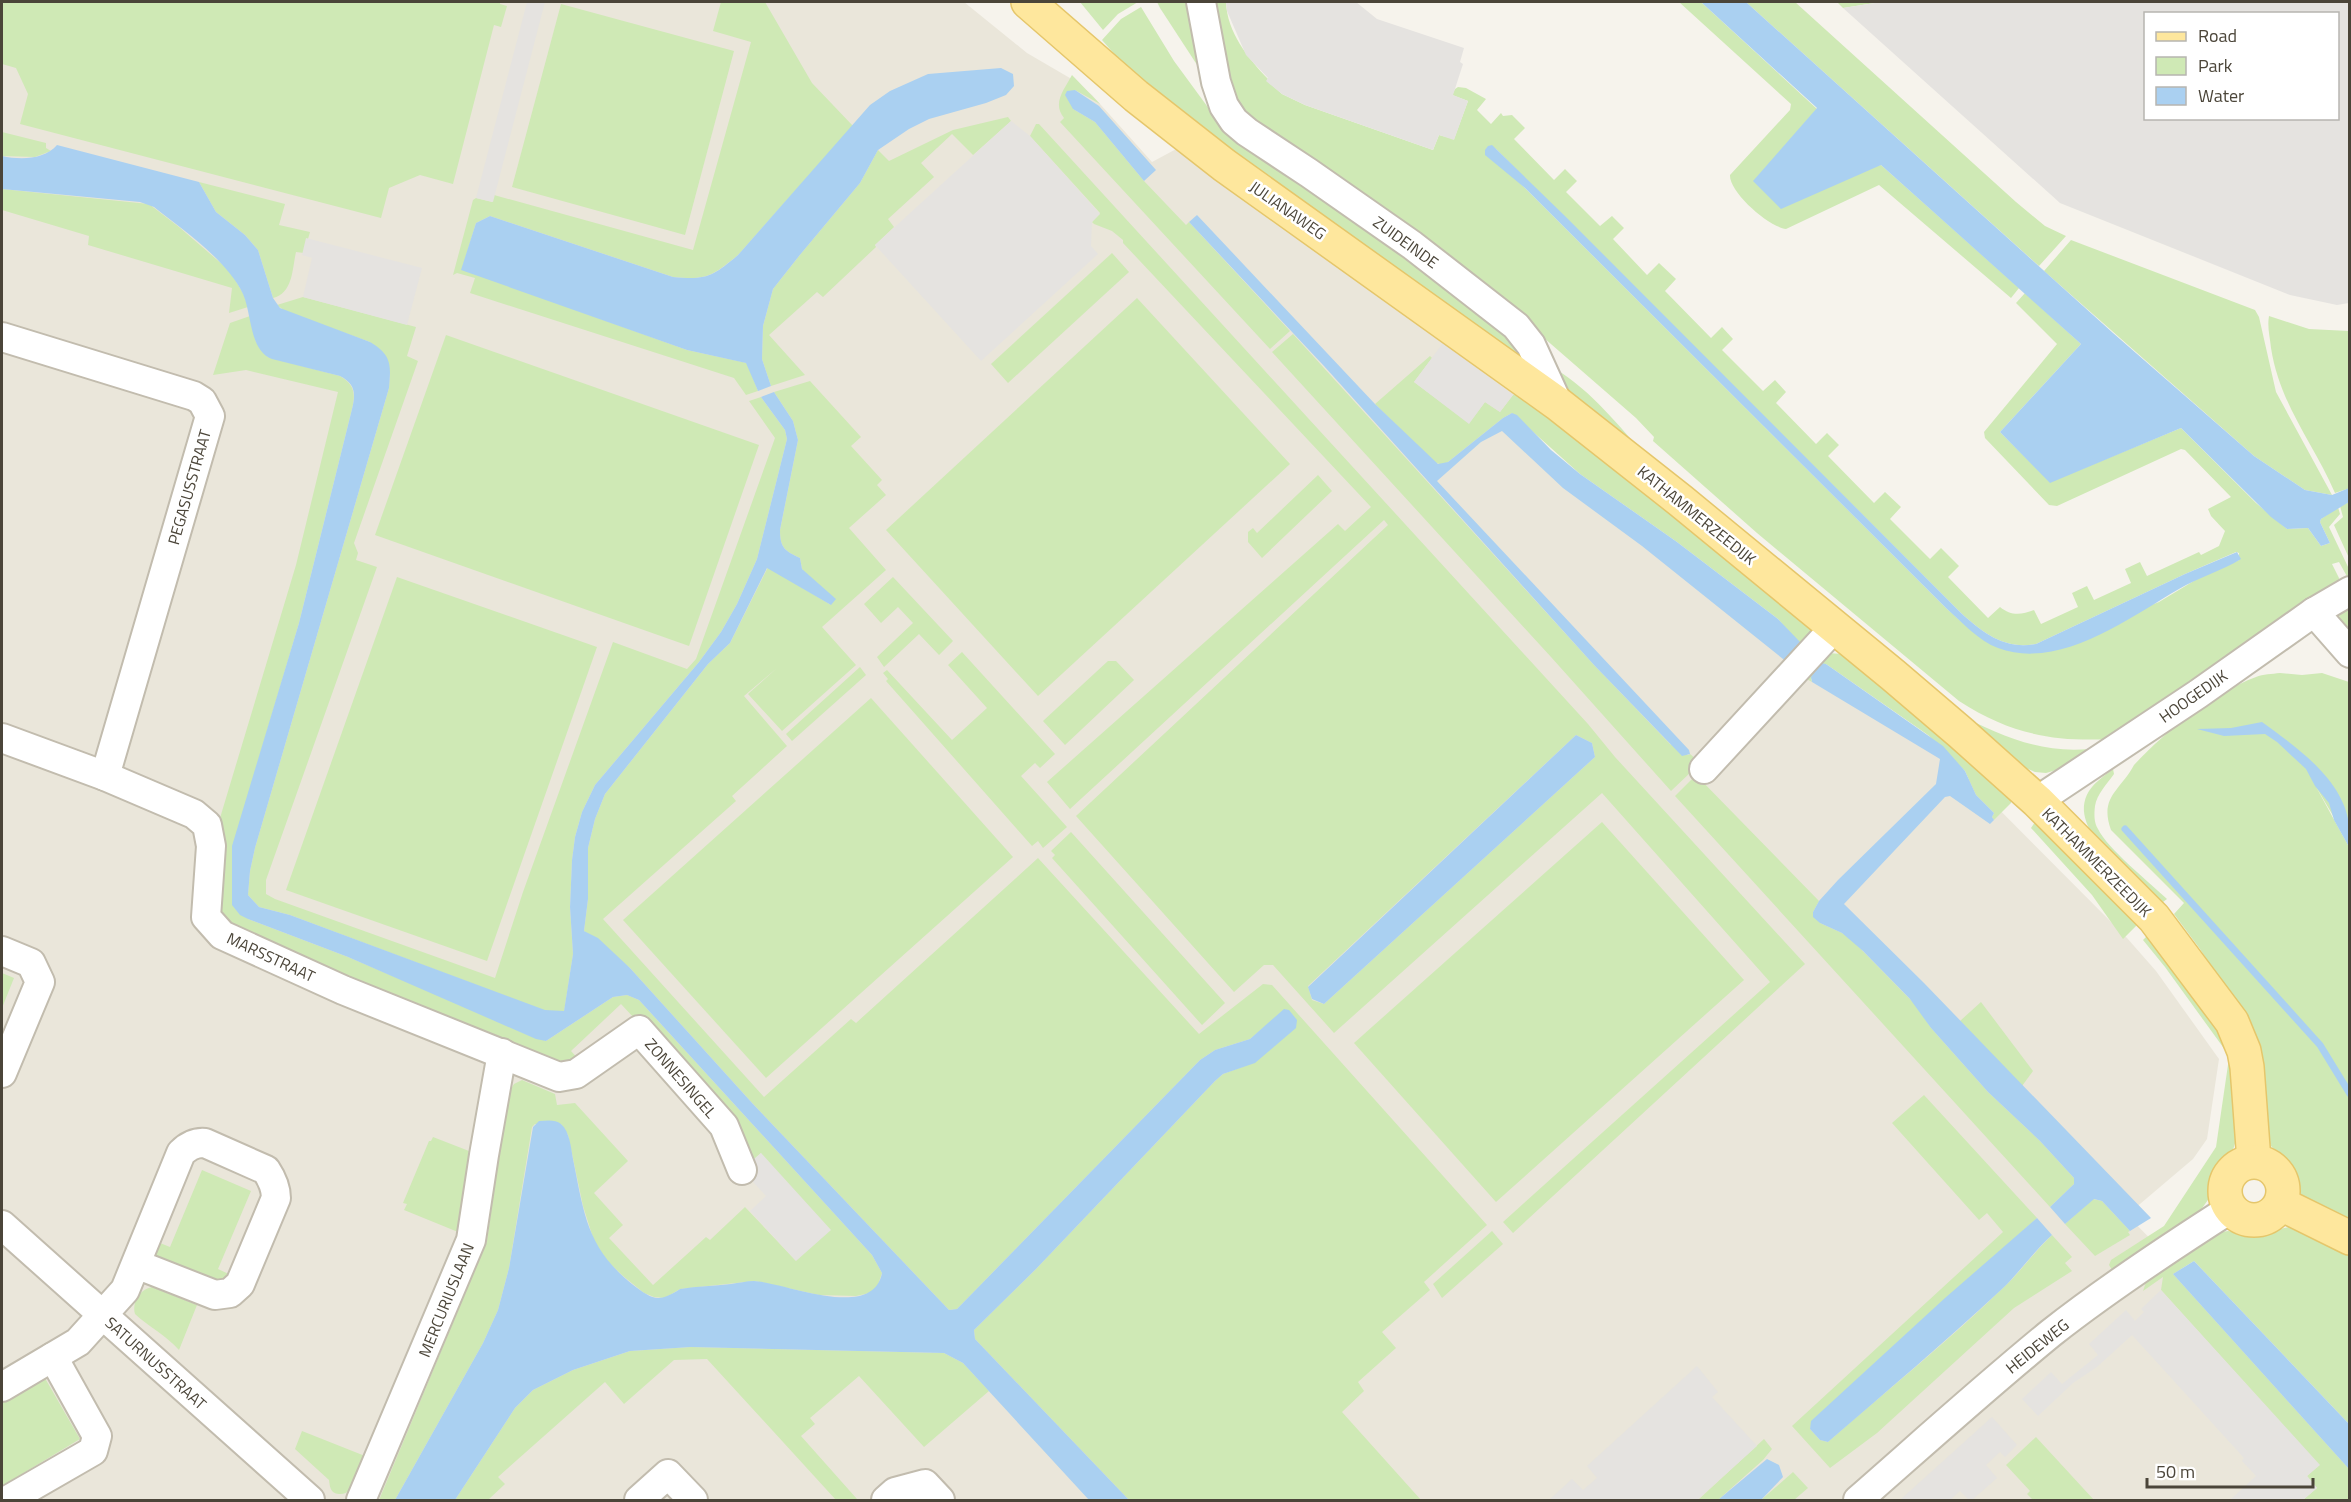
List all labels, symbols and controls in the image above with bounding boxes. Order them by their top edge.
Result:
legend [2144,12,2339,120]
text: Road [2198,22,2237,49]
text: Park [2198,52,2233,79]
text: Water [2198,82,2244,109]
street label: JULIANAWEG [1245,175,1331,245]
street label: ZUIDEINDE [1368,210,1444,274]
street label: PEGASUSSTRAAT [161,426,217,547]
street label: KATHAMMERZEEDIJK [1633,460,1761,570]
street label: HOOGEDIJK [2154,664,2232,728]
street label: KATHAMMERZEEDIJK [2037,802,2157,922]
street label: MARSSTRAAT [223,926,320,988]
street label: ZONNESINGEL [639,1033,723,1124]
street label: MERCURIUSLAAN [412,1239,480,1361]
street label: SATURNUSSTRAAT [100,1311,212,1416]
street label: HEIDEWEG [2000,1313,2074,1379]
scale bar [2147,1451,2314,1489]
text: 50 m [2156,1458,2195,1485]

